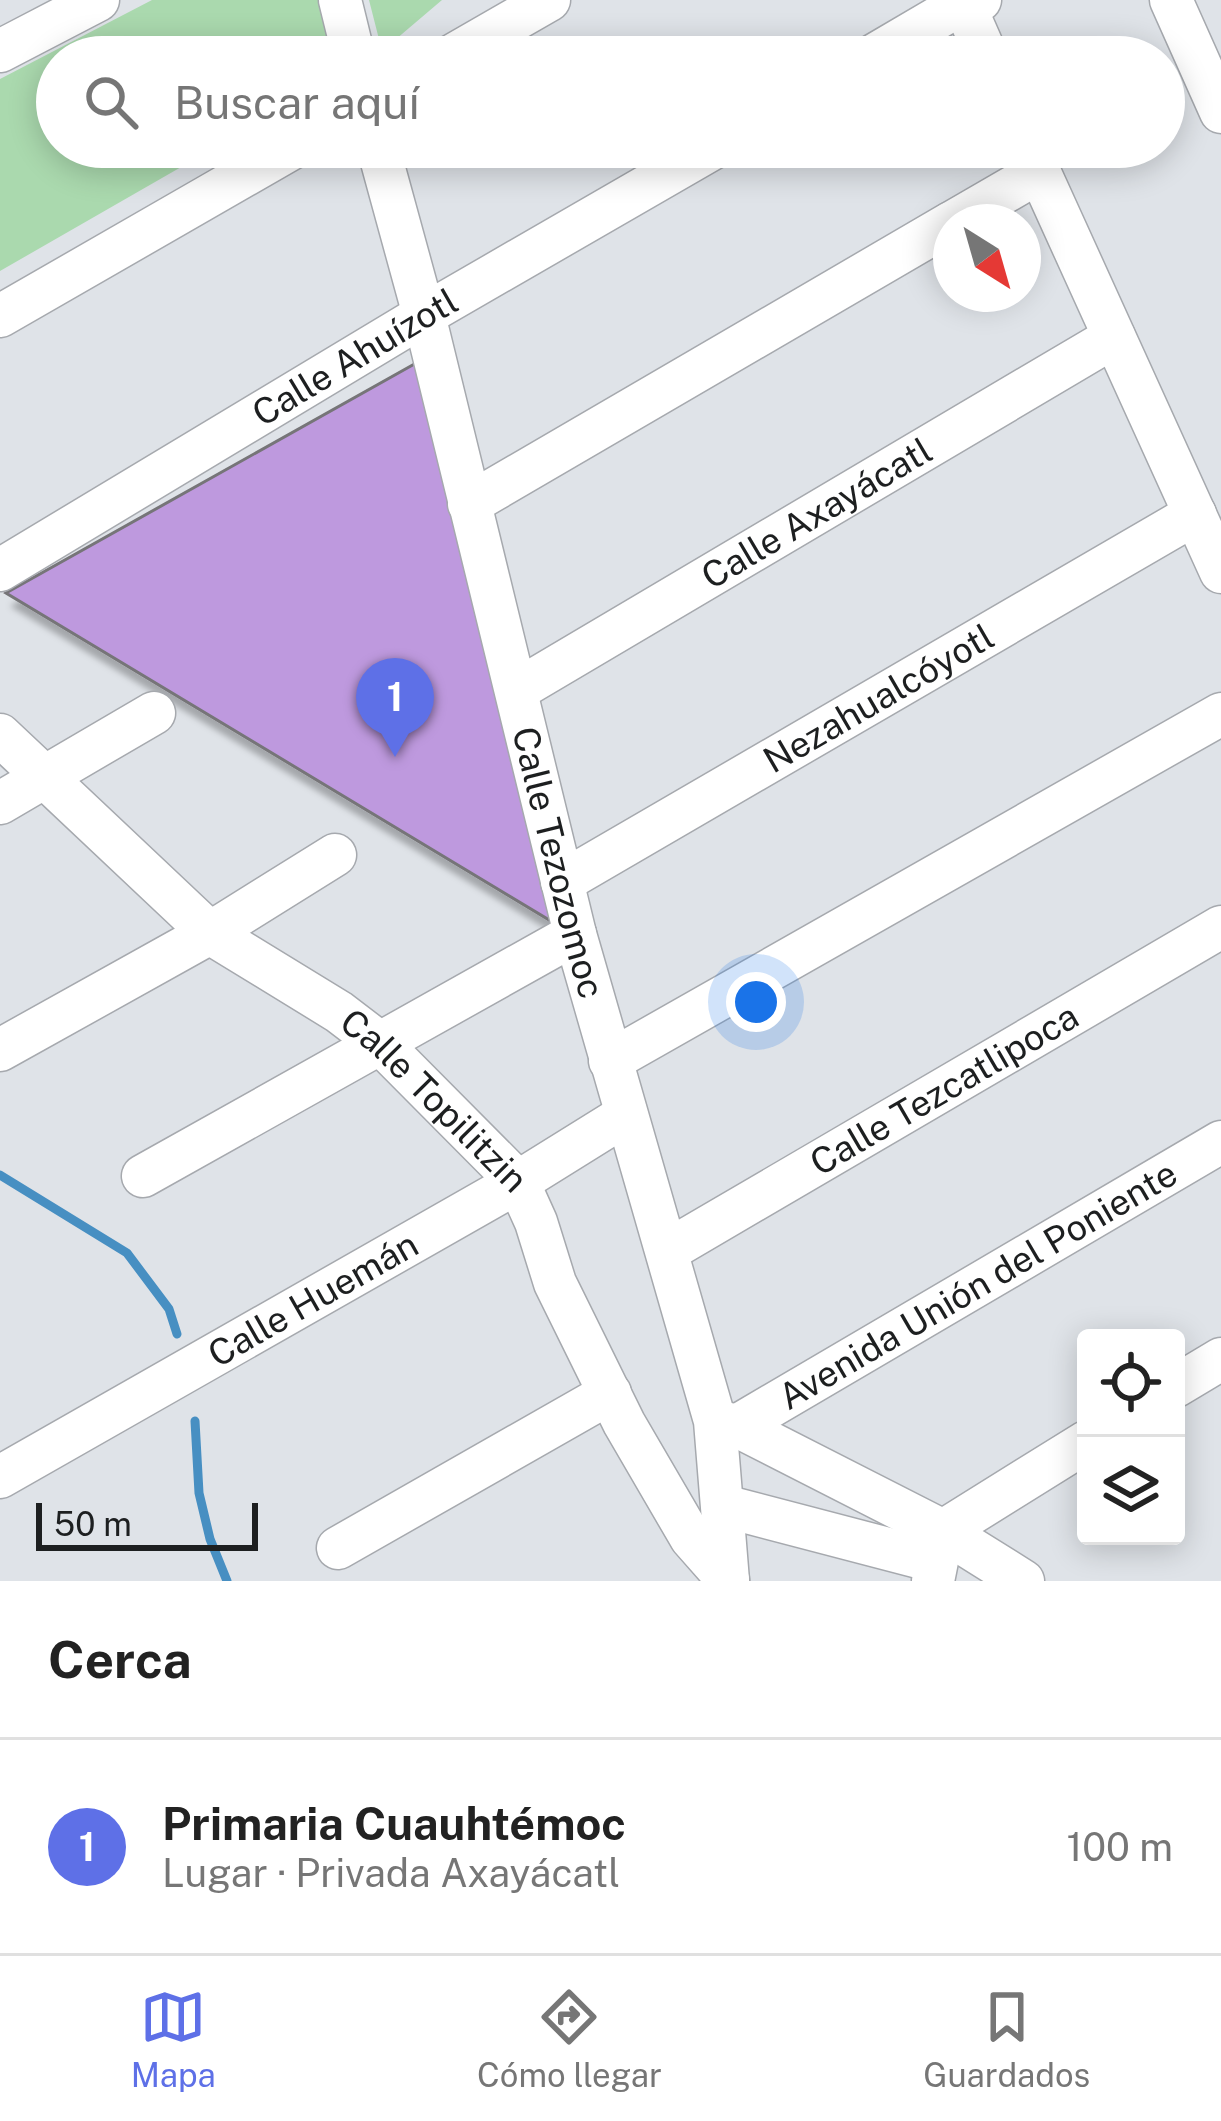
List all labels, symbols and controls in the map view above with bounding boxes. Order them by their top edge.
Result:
search box [36,36,1185,168]
icon: search [78,69,144,135]
text: Buscar aquí [174,76,420,129]
north arrow [933,204,1041,312]
street label: Calle Ahuízotl [245,279,465,434]
street label: Calle Axayácatl [694,429,939,597]
street label: Nezahualcóyotl [756,615,1001,781]
pin: 1 [356,658,434,757]
street label: Calle Tezozomoc [504,723,613,1003]
your location [726,972,786,1032]
street label: Calle Tezcatlipoca [803,994,1086,1184]
street label: Calle Topilitzin [333,1000,536,1200]
street label: Avenida Unión del Poniente [771,1152,1184,1418]
street label: Calle Huemán [201,1223,425,1375]
map controls [1077,1329,1185,1545]
button: locate [1077,1329,1185,1437]
button: layers [1077,1437,1185,1545]
scale bar [36,1497,258,1550]
text: 50 m [54,1505,132,1543]
text: Cerca [48,1630,192,1689]
text: Primaria Cuauhtémoc [162,1797,626,1850]
text: 1 [79,1824,95,1870]
text: 100 m [1066,1824,1173,1870]
text: Lugar · Privada Axayácatl [162,1850,620,1896]
tab: Mapa [131,1984,216,2094]
tab: Cómo llegar [477,1984,662,2094]
tab: Guardados [923,1984,1090,2094]

